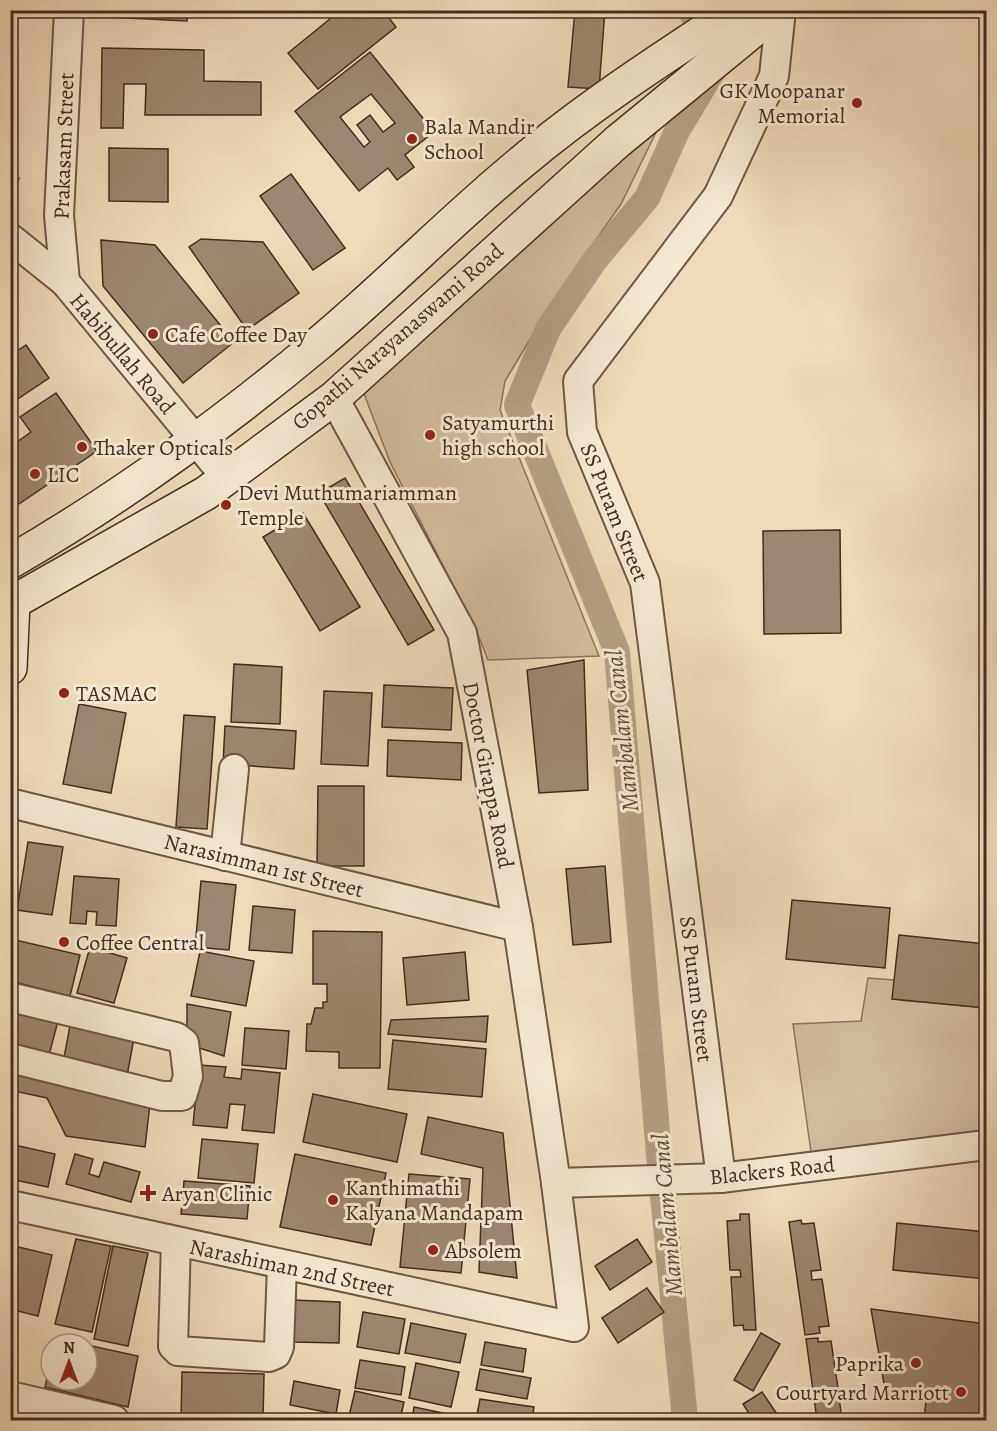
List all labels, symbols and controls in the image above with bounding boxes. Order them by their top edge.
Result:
street label: Prakasam Street [46,72,82,220]
place label: GK Moopanar Memorial [719,76,845,131]
marker: GK Moopanar Memorial [850,96,864,110]
place label: Bala Mandir School [424,112,535,167]
marker: Bala Mandir School [405,132,419,146]
street label: Gopathi Narayanaswami Road [285,236,510,437]
street label: Habibullah Road [63,287,182,421]
place label: Cafe Coffee Day [165,320,307,350]
marker: Cafe Coffee Day [146,327,160,341]
place label: Satyamurthi high school [442,408,554,463]
marker: Satyamurthi high school [423,428,437,442]
place label: Thaker Opticals [94,433,233,463]
street label: SS Puram Street [573,439,655,586]
marker: Thaker Opticals [75,440,89,454]
place label: LIC [47,460,79,490]
marker: LIC [28,467,42,481]
place label: Devi Muthumariamman Temple [238,478,457,533]
marker: Devi Muthumariamman Temple [219,498,233,512]
water label: Mambalam Canal [598,649,646,813]
place label: TASMAC [76,679,157,709]
street label: Doctor Girappa Road [455,679,521,871]
marker: TASMAC [57,686,71,700]
street label: Narasimman 1st Street [161,827,367,905]
street label: SS Puram Street [672,914,720,1064]
place label: Coffee Central [76,928,204,958]
marker: Coffee Central [57,935,71,949]
water label: Mambalam Canal [644,1133,690,1297]
street label: Blackers Road [708,1149,836,1192]
place label: Kanthimathi Kalyana Mandapam [345,1173,524,1228]
place label: Aryan Clinic [161,1179,272,1209]
marker: Aryan Clinic [139,1184,157,1202]
marker: Kanthimathi Kalyana Mandapam [326,1193,340,1207]
street label: Narashiman 2nd Street [187,1232,397,1304]
place label: Absolem [444,1236,522,1266]
marker: Absolem [426,1243,440,1257]
north arrow [39,1332,99,1392]
text: N [63,1337,75,1359]
place label: Paprika [835,1349,905,1379]
marker: Paprika [909,1356,923,1370]
place label: Courtyard Marriott [776,1378,949,1408]
marker: Courtyard Marriott [954,1385,968,1399]

